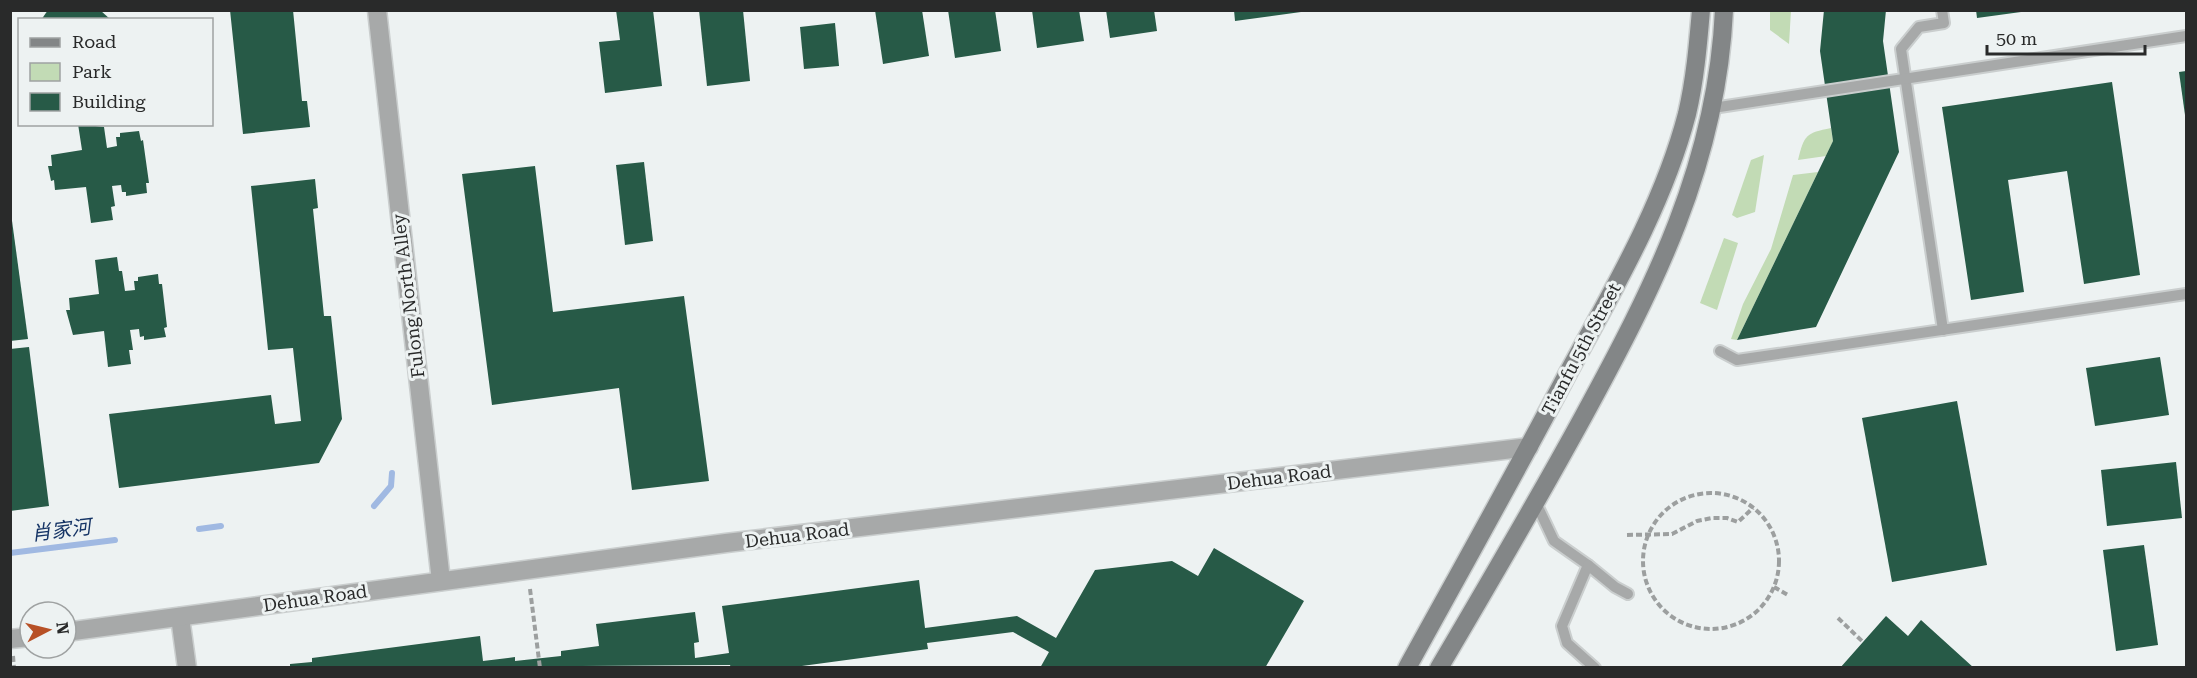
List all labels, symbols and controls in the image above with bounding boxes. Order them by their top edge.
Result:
legend [18,18,213,126]
scale bar [1987,18,2144,56]
text: 50 m [1996,28,2037,49]
text: Road [72,31,117,52]
text: Park [72,61,112,82]
text: Building [72,91,146,112]
street label: Fulong North Alley [387,212,428,379]
street label: Tianfu 5th Street [1537,279,1625,419]
street label: Dehua Road [1226,460,1333,494]
water label: 肖家河 [30,514,96,546]
street label: Dehua Road [744,518,851,552]
street label: Dehua Road [262,580,369,616]
north arrow [18,600,78,660]
text: N [52,621,73,636]

